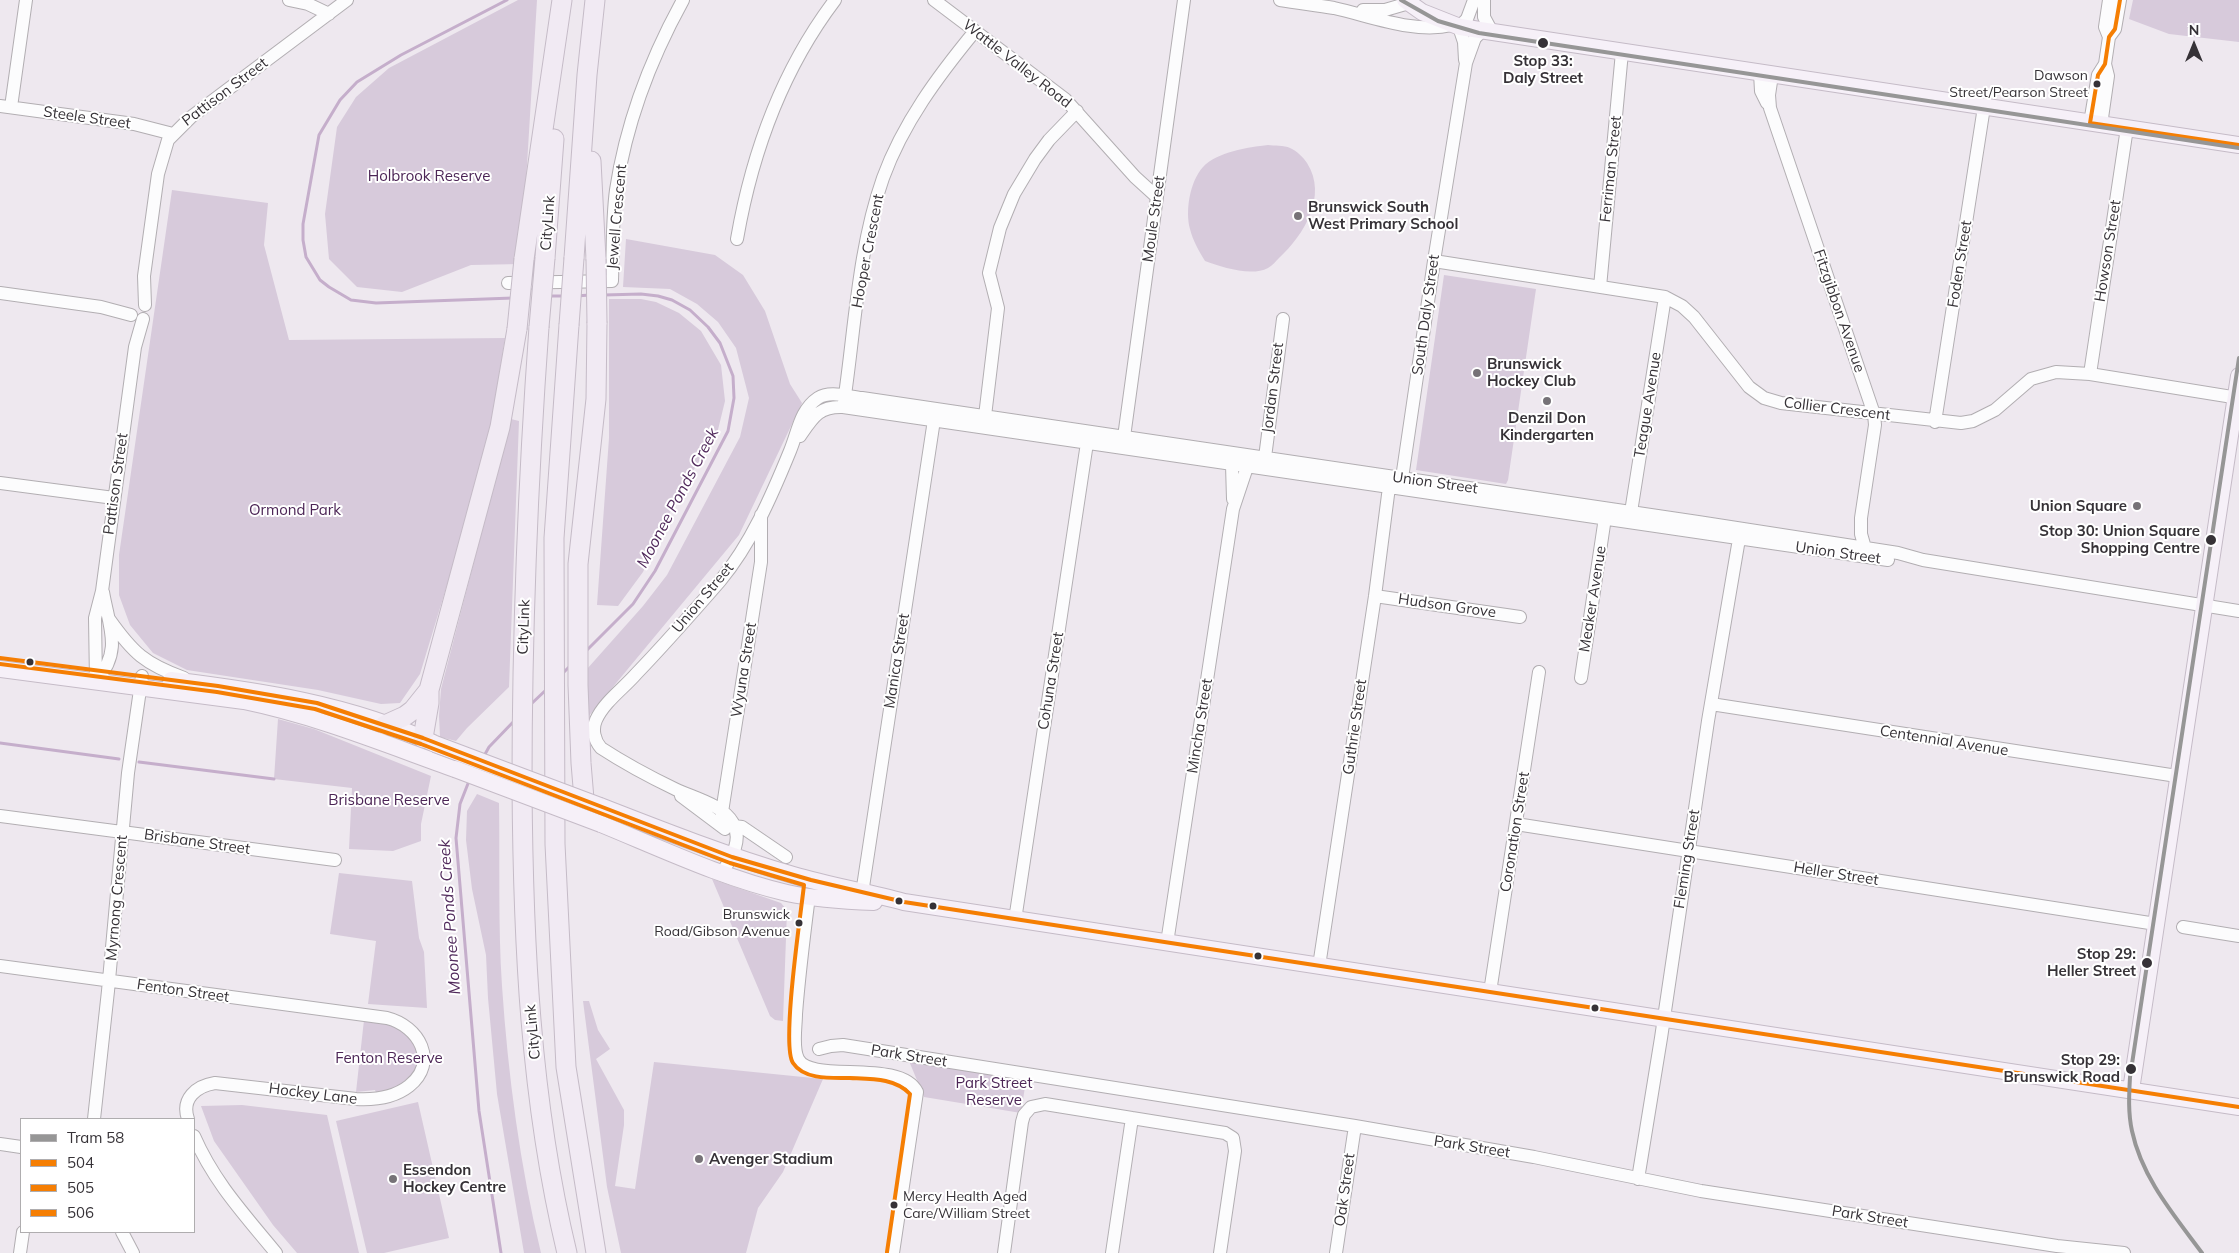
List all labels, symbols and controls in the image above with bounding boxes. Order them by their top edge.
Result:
street label: Wattle Valley Road [959,16,1075,112]
north arrow [2169,20,2219,70]
text: N [2189,21,2199,39]
marker: Stop 33: Daly Street [1536,36,1550,50]
place label: Stop 33: Daly Street [1503,52,1583,87]
street label: Pattison Street [179,54,271,130]
place label: Dawson Street/Pearson Street [1949,68,2088,100]
marker: Dawson Street/Pearson Street [2092,79,2102,89]
street label: Steele Street [42,103,132,133]
street label: Ferriman Street [1596,115,1626,223]
street label: Jewell Crescent [603,164,631,270]
park label: Holbrook Reserve [368,167,490,185]
street label: Moule Street [1139,175,1169,263]
street label: Hooper Crescent [848,192,888,310]
street label: CityLink [537,195,559,251]
place label: Brunswick South West Primary School [1308,198,1458,233]
street label: Howson Street [2091,199,2125,303]
marker: Brunswick South West Primary School [1292,210,1304,222]
street label: Foden Street [1944,219,1976,309]
street label: Fitzgibbon Avenue [1809,247,1869,375]
street label: South Daly Street [1409,254,1443,376]
street label: Jordan Street [1259,342,1287,434]
street label: Teague Avenue [1631,351,1665,459]
place label: Brunswick Hockey Club [1487,355,1576,390]
marker: Brunswick Hockey Club [1471,367,1483,379]
street label: Collier Crescent [1783,394,1891,424]
marker: Denzil Don Kindergarten [1541,395,1553,407]
place label: Denzil Don Kindergarten [1500,409,1594,444]
water label: Moonee Ponds Creek [633,425,723,571]
street label: Pattison Street [100,432,132,536]
street label: Union Street [1391,468,1479,498]
place label: Union Square [2030,497,2127,515]
marker: Union Square [2131,500,2143,512]
park label: Ormond Park [249,501,341,519]
place label: Stop 30: Union Square Shopping Centre [2039,522,2200,557]
marker: Stop 30: Union Square Shopping Centre [2204,533,2218,547]
street label: Union Street [1794,538,1882,568]
street label: Meaker Avenue [1576,545,1610,653]
street label: Union Street [668,559,738,637]
street label: Hudson Grove [1397,590,1497,622]
street label: CityLink [514,599,534,655]
street label: Manica Street [881,612,913,710]
street label: Wyuna Street [728,621,760,719]
street label: Cohuna Street [1034,631,1068,731]
unlabelled marker [25,657,35,667]
street label: Mincha Street [1184,677,1216,775]
street label: Guthrie Street [1339,678,1371,776]
street label: Centennial Avenue [1878,722,2010,760]
street label: Coronation Street [1497,771,1533,893]
park label: Brisbane Reserve [328,791,450,809]
street label: Fleming Street [1670,808,1704,910]
street label: Brisbane Street [143,826,251,858]
street label: Myrnong Crescent [103,834,131,962]
water label: Moonee Ponds Creek [435,839,465,995]
street label: Heller Street [1792,858,1880,890]
unlabelled marker [894,896,904,906]
unlabelled marker [928,901,938,911]
place label: Brunswick Road/Gibson Avenue [654,907,790,940]
marker: Brunswick Road/Gibson Avenue [794,918,804,928]
place label: Stop 29: Heller Street [2047,945,2136,980]
unlabelled marker [1253,951,1263,961]
marker: Stop 29: Heller Street [2140,956,2154,970]
street label: Fenton Street [136,976,230,1006]
unlabelled marker [1590,1003,1600,1013]
street label: CityLink [522,1004,544,1060]
street label: Park Street [870,1041,948,1071]
park label: Fenton Reserve [335,1049,443,1067]
place label: Stop 29: Brunswick Road [2003,1051,2120,1086]
marker: Stop 29: Brunswick Road [2124,1062,2138,1076]
park label: Park Street Reserve [956,1074,1032,1109]
street label: Hockey Lane [268,1080,358,1108]
legend [20,1118,195,1233]
text: Tram 58 [67,1128,124,1147]
street label: Park Street [1433,1132,1511,1162]
place label: Avenger Stadium [709,1150,833,1168]
street label: Oak Street [1331,1152,1359,1228]
text: 504 [67,1153,94,1172]
marker: Avenger Stadium [693,1153,705,1165]
place label: Essendon Hockey Centre [403,1161,506,1196]
marker: Essendon Hockey Centre [387,1173,399,1185]
text: 505 [67,1178,94,1197]
place label: Mercy Health Aged Care/William Street [903,1189,1030,1222]
marker: Mercy Health Aged Care/William Street [889,1200,899,1210]
street label: Park Street [1831,1202,1909,1232]
text: 506 [67,1203,94,1222]

